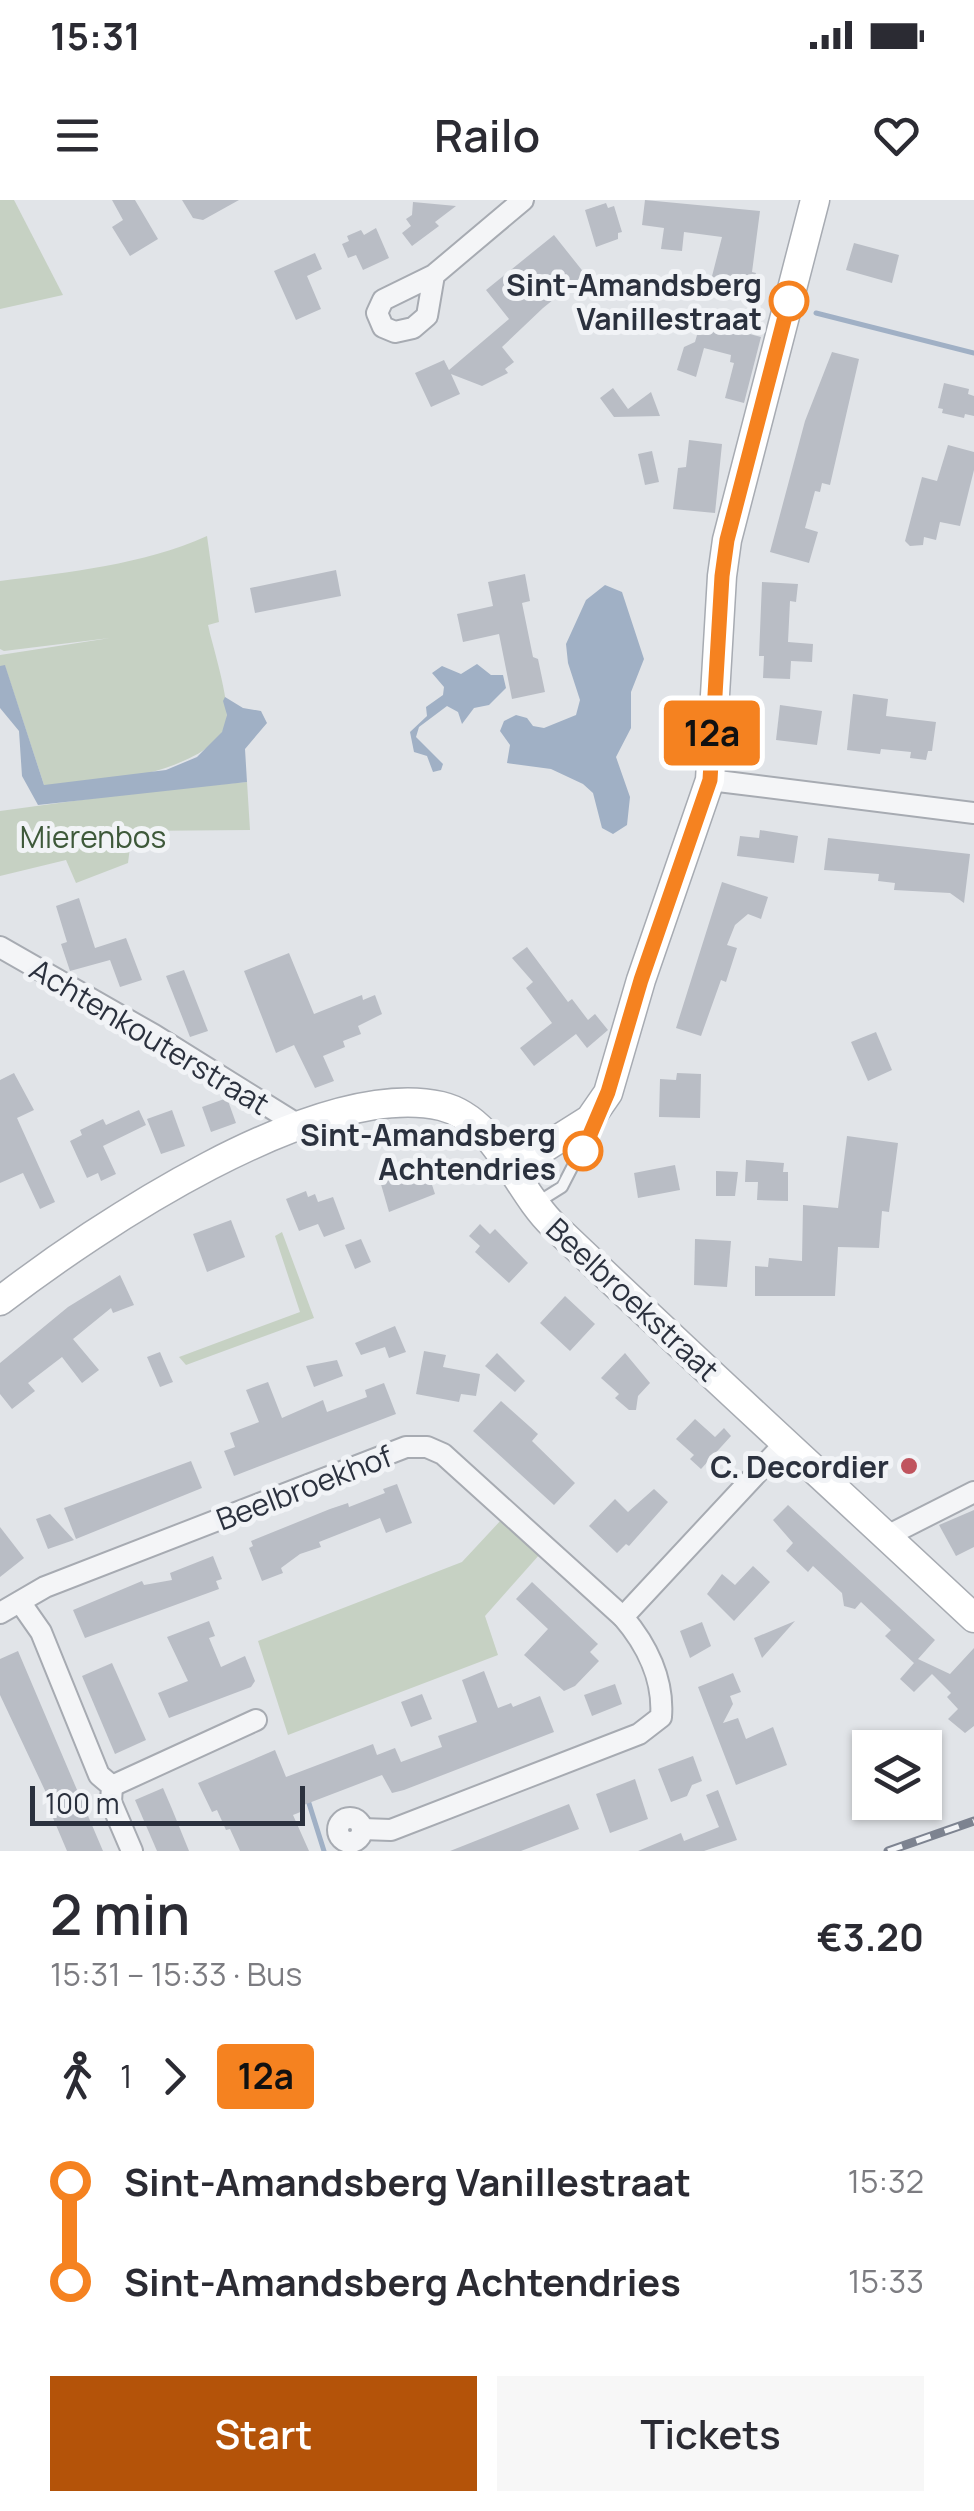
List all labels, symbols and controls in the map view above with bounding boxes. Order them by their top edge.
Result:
text: 15:31 [50,9,141,61]
text: Railo [434,104,540,166]
icon: menu [50,108,105,163]
icon: heart [869,108,924,163]
place label: Sint-Amandsberg Vanillestraat [506,264,762,339]
marker: Sint-Amandsberg Vanillestraat [770,282,808,320]
line badge: 12a [654,700,770,766]
text: 12a [684,709,740,757]
park label: Mierenbos [20,816,166,857]
street label: Achtenkouterstraat [23,948,277,1124]
place label: Sint-Amandsberg Achtendries [300,1114,556,1189]
marker: Sint-Amandsberg Achtendries [564,1132,602,1170]
street label: Beelbroekstraat [538,1208,728,1390]
street label: Beelbroekhof [210,1435,398,1539]
place label: C. Decordier [710,1446,889,1487]
marker: C. Decordier [898,1455,920,1477]
map controls [852,1730,942,1820]
button: layers [852,1730,942,1820]
scale bar [30,1781,305,1826]
text: 100 m [45,1784,119,1822]
text: 2 min [50,1876,190,1952]
text: €3.20 [817,1910,924,1962]
text: 15:31 – 15:33 · Bus [50,1952,302,1996]
icon: walk [50,2049,105,2104]
icon: forward [147,2049,202,2104]
text: 12a [237,2052,294,2100]
text: 1 [120,2054,132,2098]
text: Sint-Amandsberg Vanillestraat [124,2155,691,2207]
text: 15:32 [848,2159,924,2203]
text: Sint-Amandsberg Achtendries [124,2255,681,2307]
text: 15:33 [848,2259,924,2303]
button: Start [50,2376,477,2491]
button: Tickets [497,2376,924,2491]

